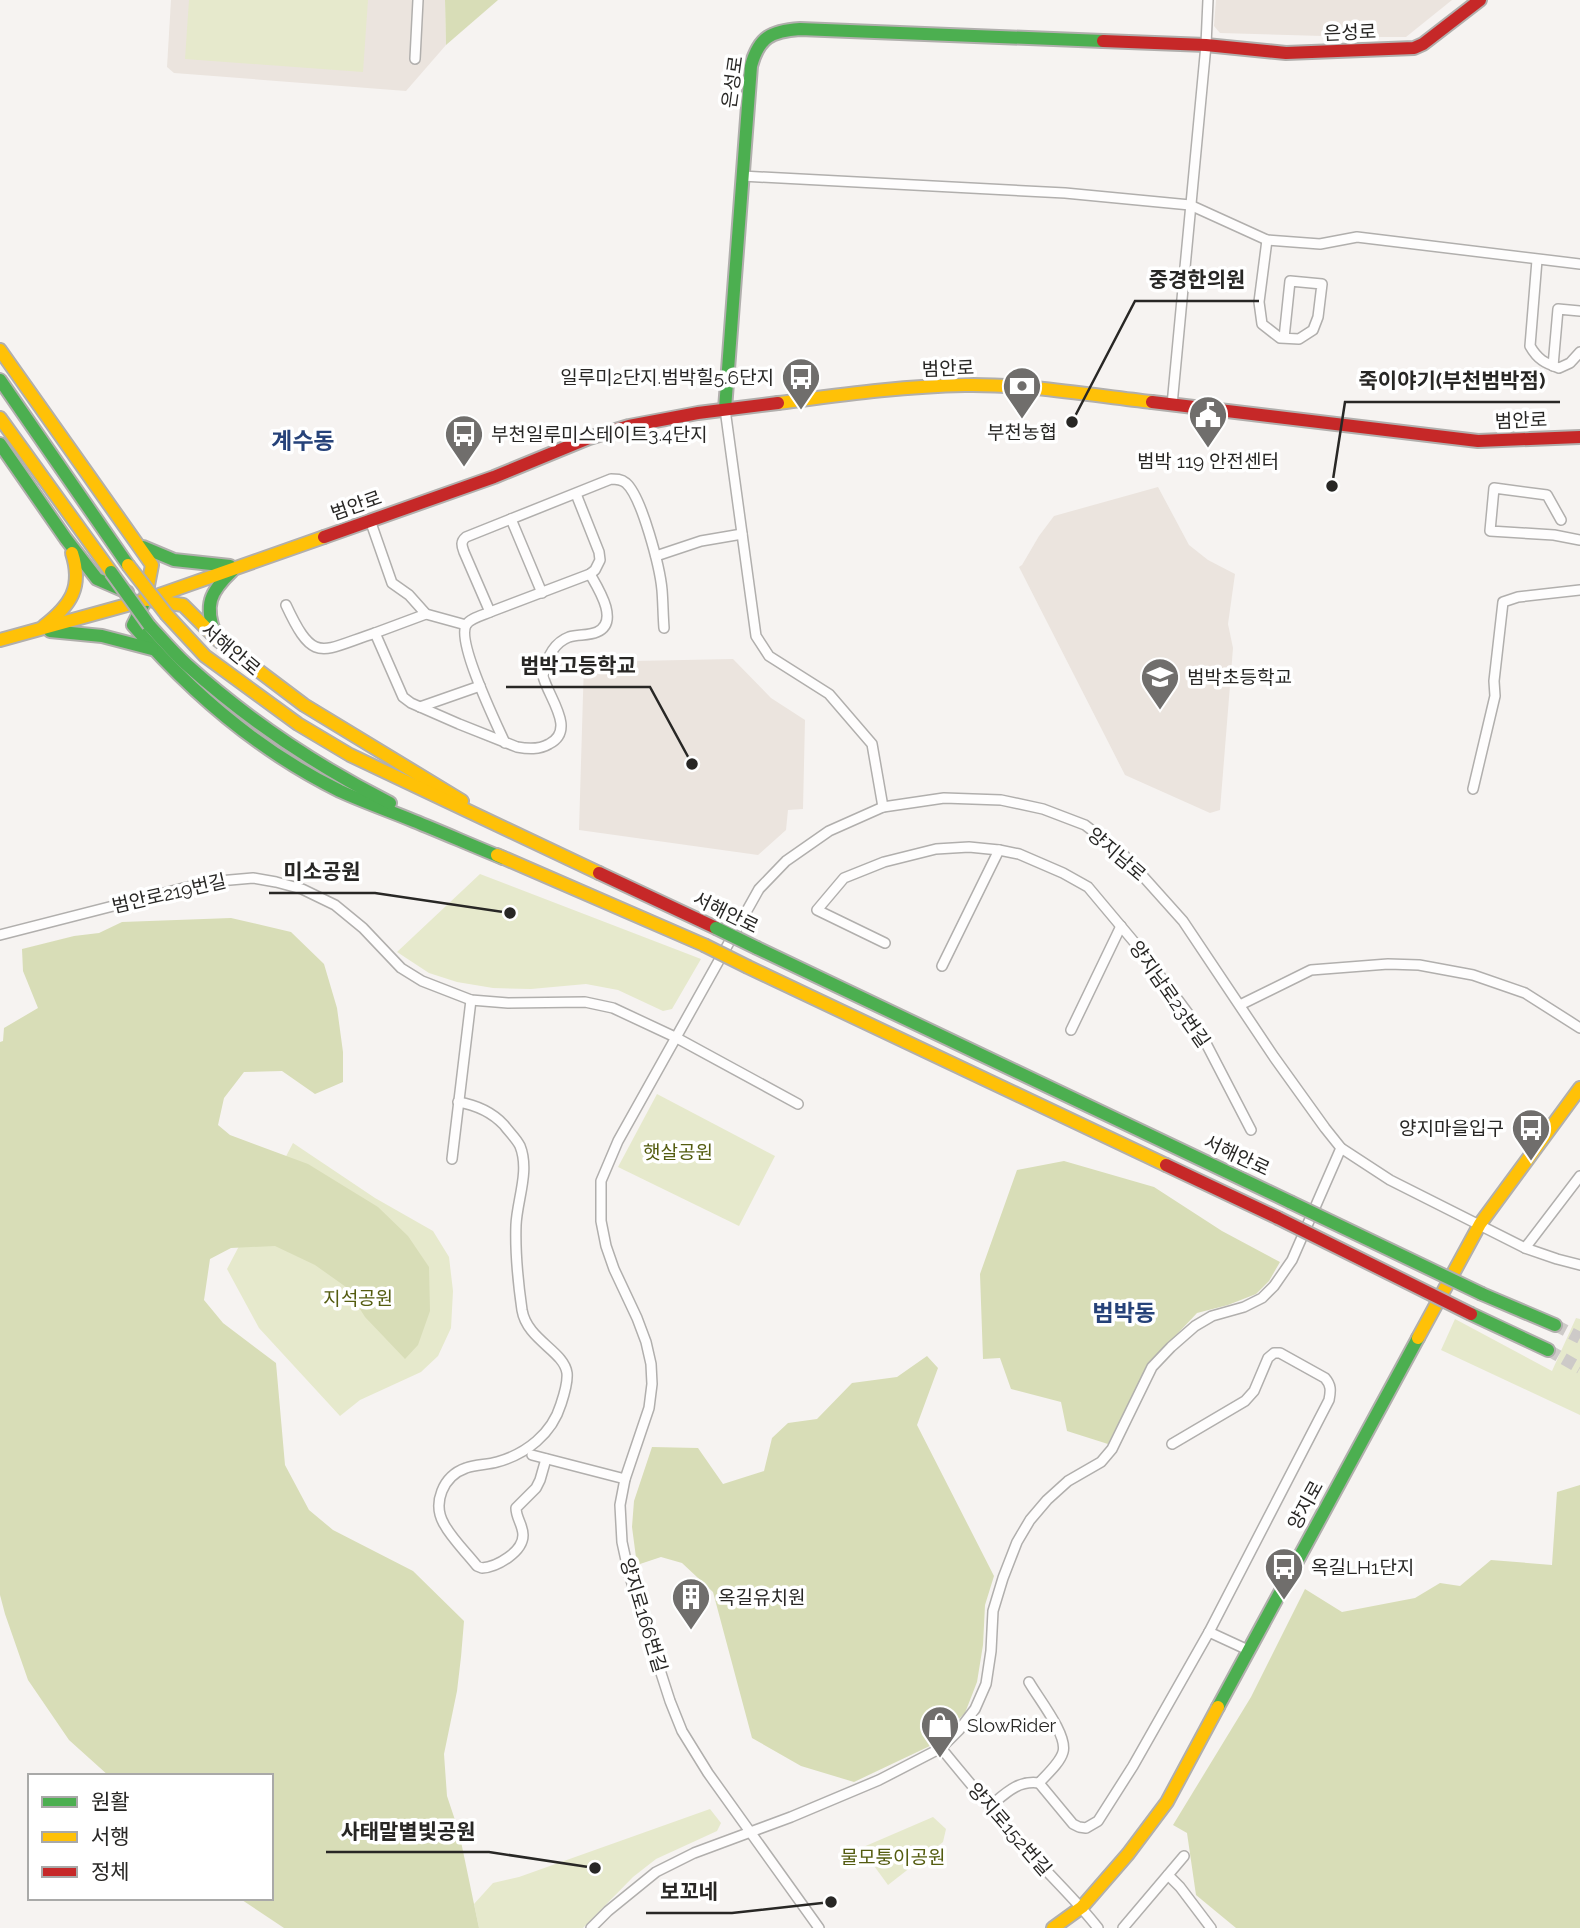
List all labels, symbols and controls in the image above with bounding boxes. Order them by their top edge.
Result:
street label: 은성로 [1323,20,1377,44]
street label: 은성로 [717,54,747,110]
callout: 중경한의원 [1135,259,1259,301]
text: 중경한의원 [1149,267,1245,292]
bus stop icon: 일루미2단지.범박힐5.6단지 [780,356,822,411]
street label: 범안로 [921,356,975,380]
callout: 죽이야기(부천범박점) [1345,360,1560,402]
bank icon: 부천농협 [1001,365,1043,420]
place label: 일루미2단지.범박힐5.6단지 [560,366,774,388]
text: 죽이야기(부천범박점) [1359,368,1545,393]
public building icon: 범박 119 안전센터 [1187,394,1229,449]
street label: 범안로 [1494,408,1548,432]
bus stop icon: 부천일루미스테이트3.4단지 [443,413,485,468]
place label: 부천농협 [987,421,1057,443]
place label: 부천일루미스테이트3.4단지 [491,423,707,445]
district label: 계수동 [271,427,335,454]
place label: 범박 119 안전센터 [1137,450,1279,472]
street label: 범안로 [328,486,384,524]
street label: 서해안로 [197,618,265,680]
callout: 범박고등학교 [506,645,650,687]
text: 범박고등학교 [520,653,636,678]
school or university icon: 범박초등학교 [1139,656,1181,711]
place label: 범박초등학교 [1187,666,1292,688]
street label: 양지남로 [1083,823,1151,885]
callout: 미소공원 [269,851,375,893]
text: 미소공원 [283,859,361,884]
street label: 범안로219번길 [110,869,228,917]
street label: 서해안로 [690,887,762,937]
street label: 양지남로23번길 [1125,937,1215,1051]
bus stop icon: 양지마을입구 [1510,1107,1552,1162]
place label: 양지마을입구 [1399,1117,1504,1139]
street label: 서해안로 [1201,1130,1273,1180]
park label: 햇살공원 [643,1141,713,1163]
park label: 지석공원 [323,1287,393,1309]
district label: 범박동 [1092,1299,1156,1326]
street label: 양지로 [1283,1477,1327,1533]
bus stop icon: 옥길LH1단지 [1263,1546,1305,1601]
street label: 양지로166번길 [616,1555,672,1675]
place label: 옥길LH1단지 [1311,1556,1414,1578]
building icon: 옥길유치원 [670,1576,712,1631]
place label: 옥길유치원 [718,1586,805,1608]
shop icon: SlowRider [919,1704,961,1759]
place label: SlowRider [967,1714,1057,1736]
legend [28,1774,273,1900]
street label: 양지로152번길 [964,1778,1056,1880]
text: 원활 [91,1789,130,1814]
callout: 사태말별빛공원 [326,1810,489,1852]
text: 사태말별빛공원 [340,1819,476,1844]
text: 서행 [91,1824,130,1849]
park label: 물모퉁이공원 [841,1846,945,1868]
text: 정체 [91,1859,130,1884]
callout: 보꼬네 [646,1871,732,1913]
text: 보꼬네 [660,1879,718,1904]

